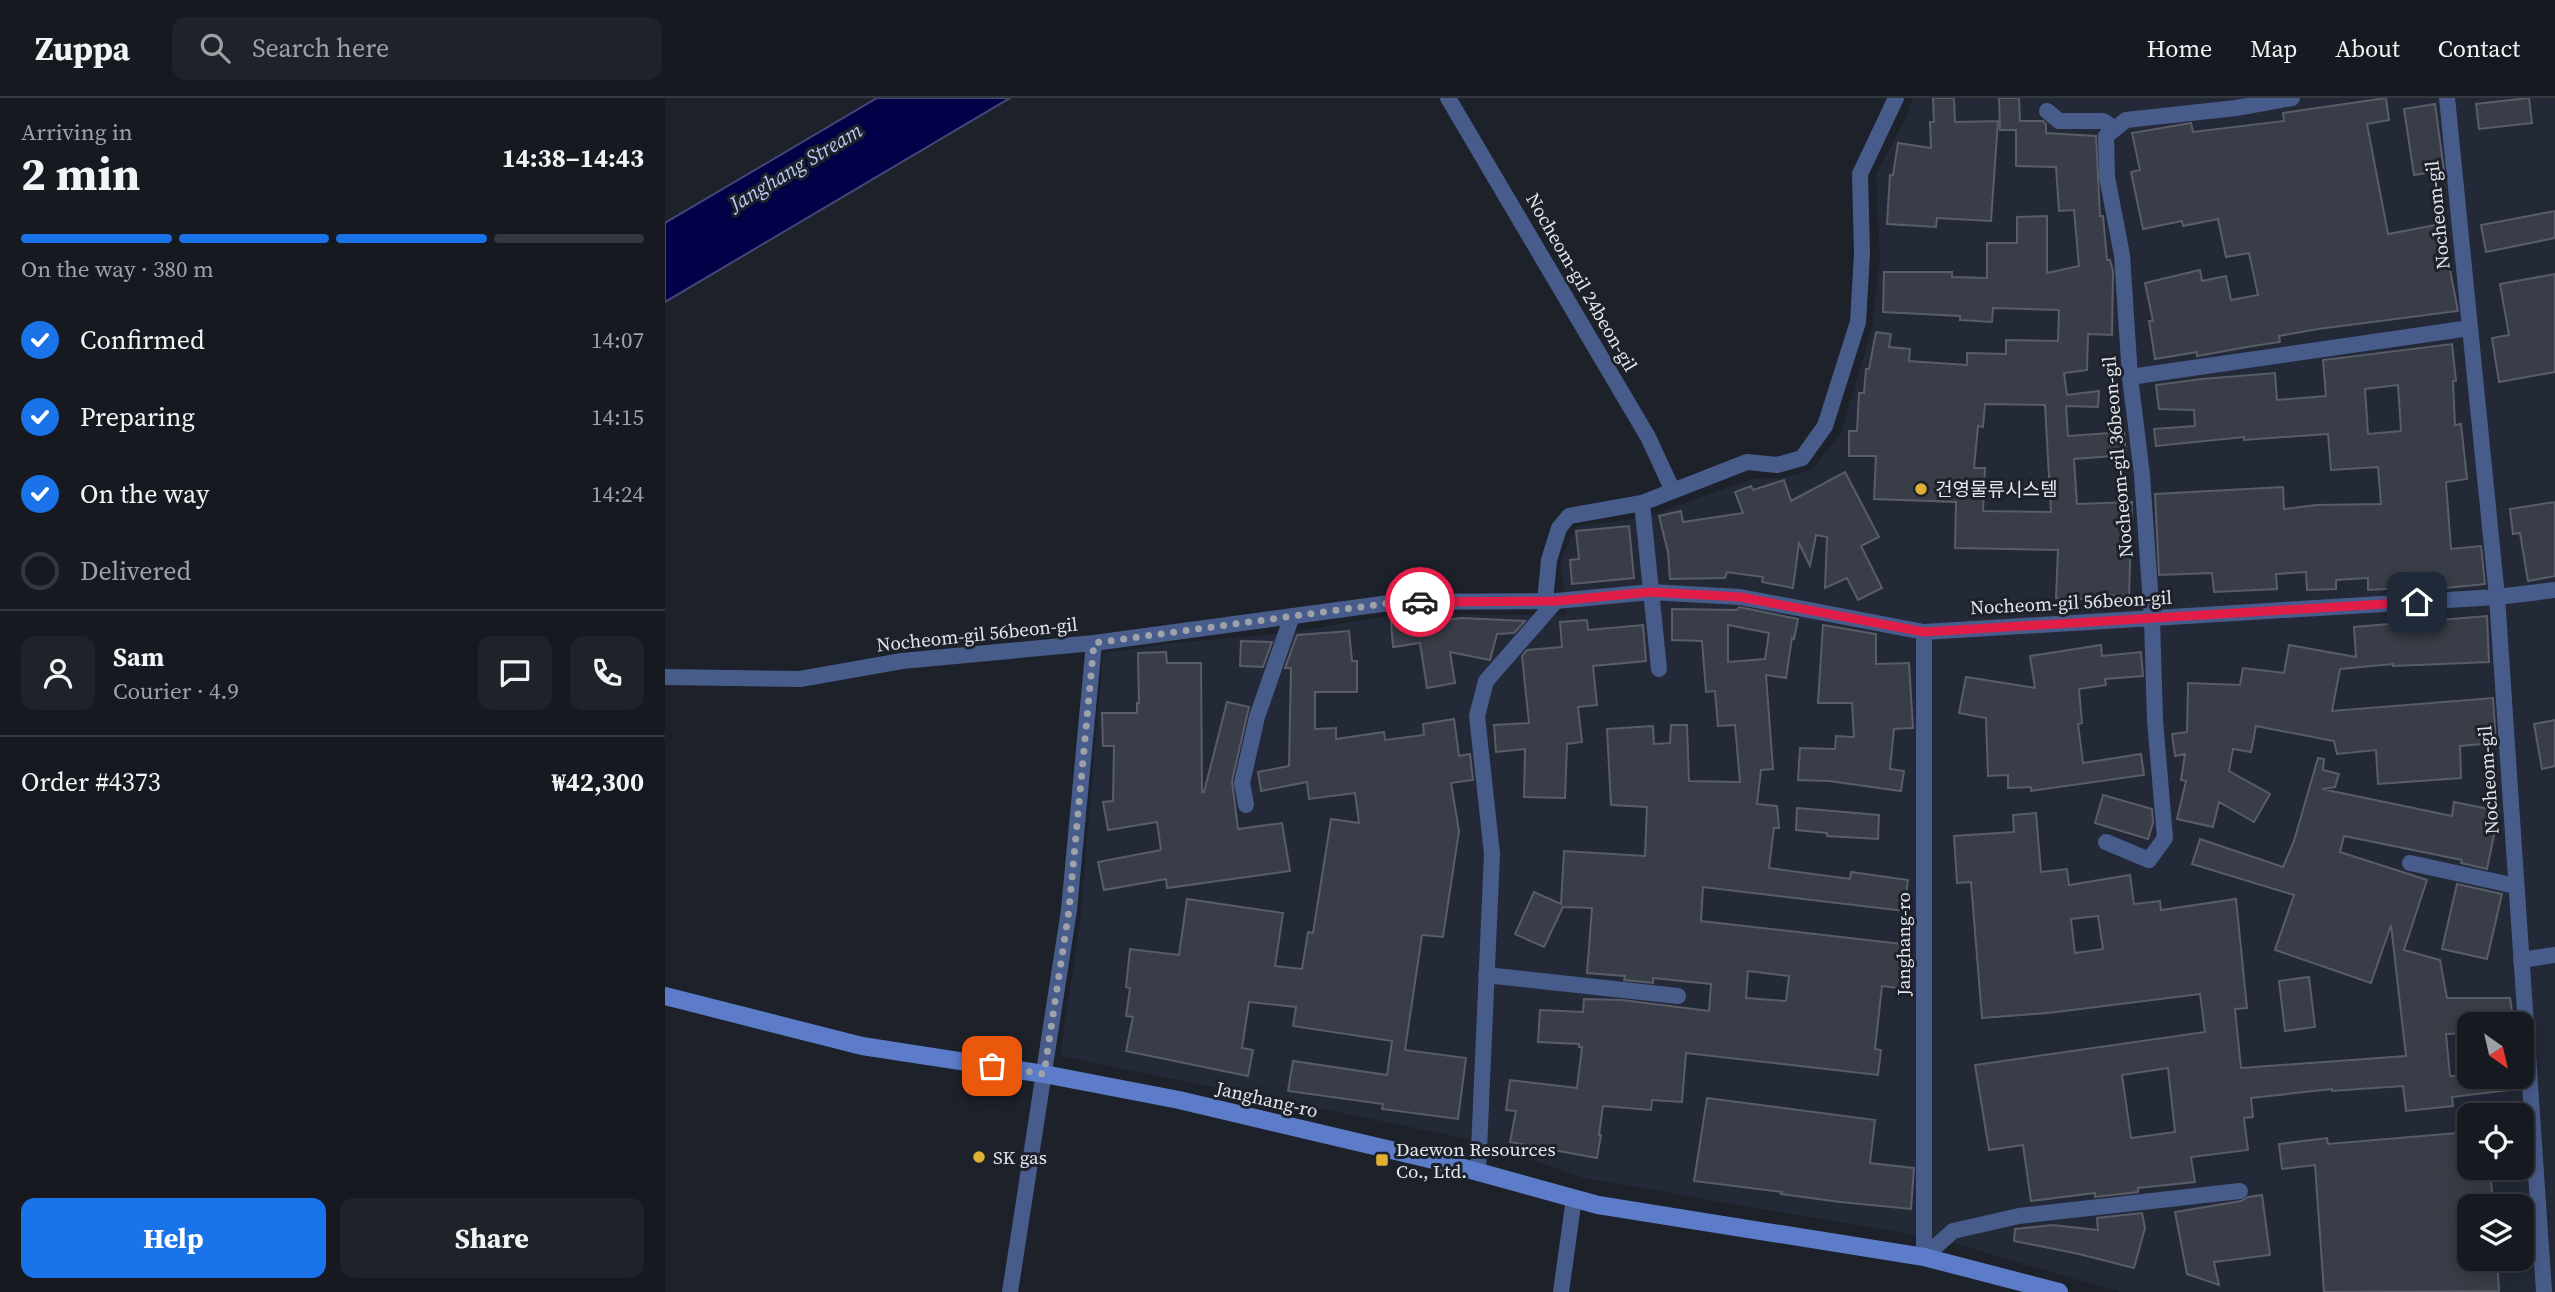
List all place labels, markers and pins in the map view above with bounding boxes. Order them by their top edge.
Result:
place label: 건영물류시스템 [1935,476,2057,502]
marker: 건영물류시스템 [1913,481,1929,497]
pin [2387,572,2447,632]
pin [962,1036,1022,1096]
place label: Daewon Resources Co., Ltd. [1396,1136,1556,1184]
place label: SK gas [993,1144,1047,1170]
marker: SK gas [971,1149,987,1165]
marker: Daewon Resources Co., Ltd. [1374,1152,1390,1168]

